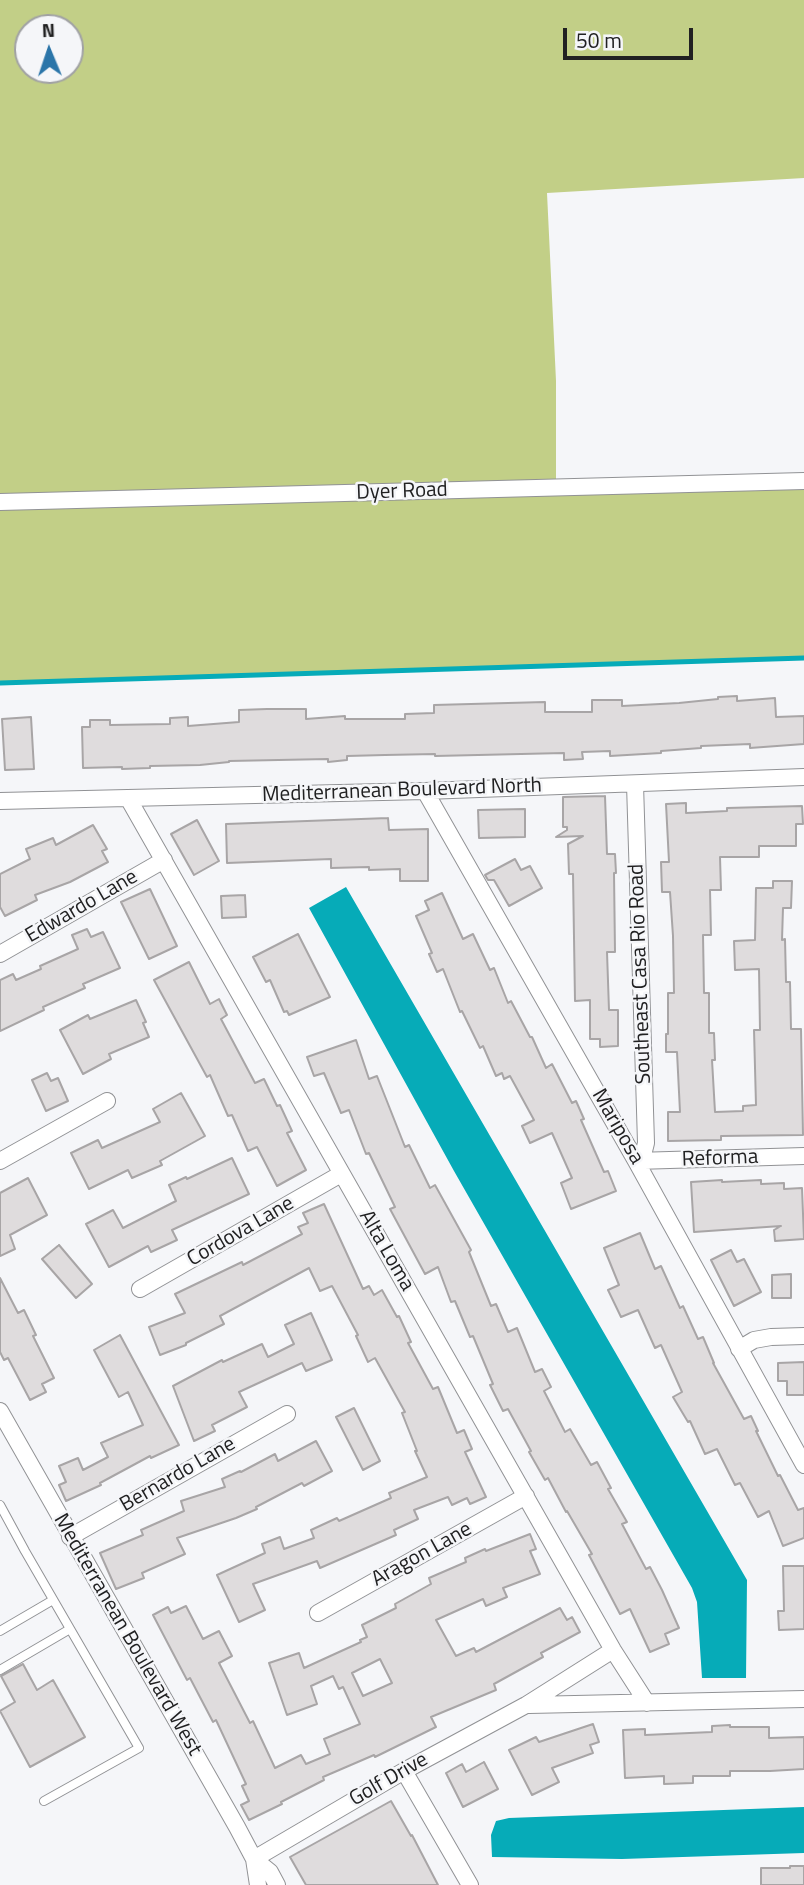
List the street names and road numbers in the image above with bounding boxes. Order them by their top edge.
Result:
street label: Dyer Road [356,478,448,506]
street label: Mediterranean Boulevard North [262,774,542,808]
street label: Southeast Casa Rio Road [625,863,657,1085]
street label: Edwardo Lane [21,865,143,949]
street label: Mariposa [585,1085,649,1169]
street label: Reforma [681,1145,759,1173]
street label: Cordova Lane [183,1191,299,1273]
street label: Alta Loma [353,1206,419,1296]
street label: Bernardo Lane [116,1432,240,1518]
street label: Mediterranean Boulevard West [47,1510,207,1760]
street label: Aragon Lane [368,1517,476,1593]
street label: Golf Drive [345,1747,433,1813]

